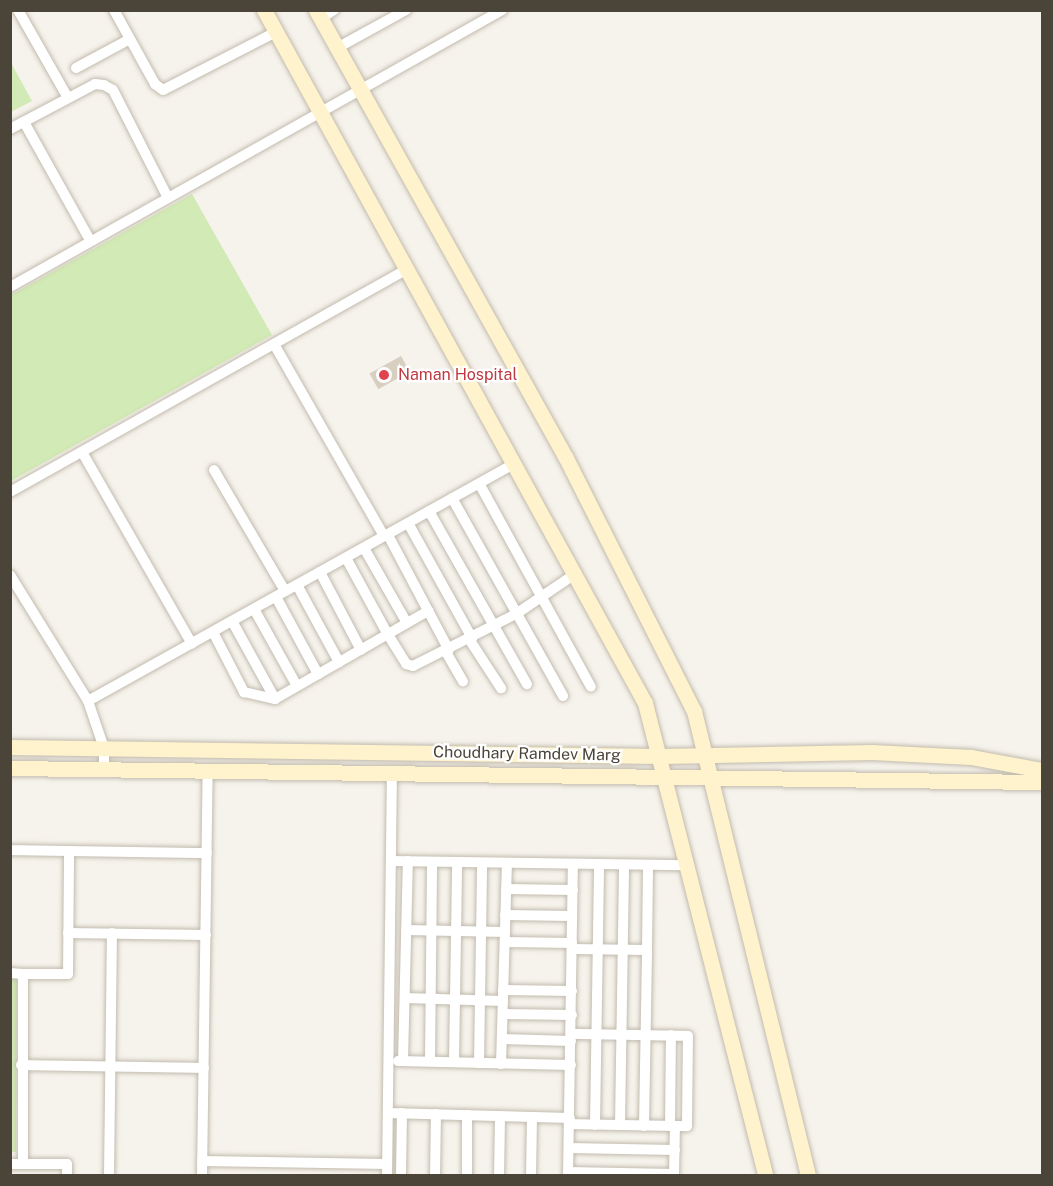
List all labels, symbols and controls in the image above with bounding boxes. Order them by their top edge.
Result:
place label: Naman Hospital [398,365,517,385]
marker: Naman Hospital [375,366,393,384]
street label: Choudhary Ramdev Marg [433,743,621,765]

